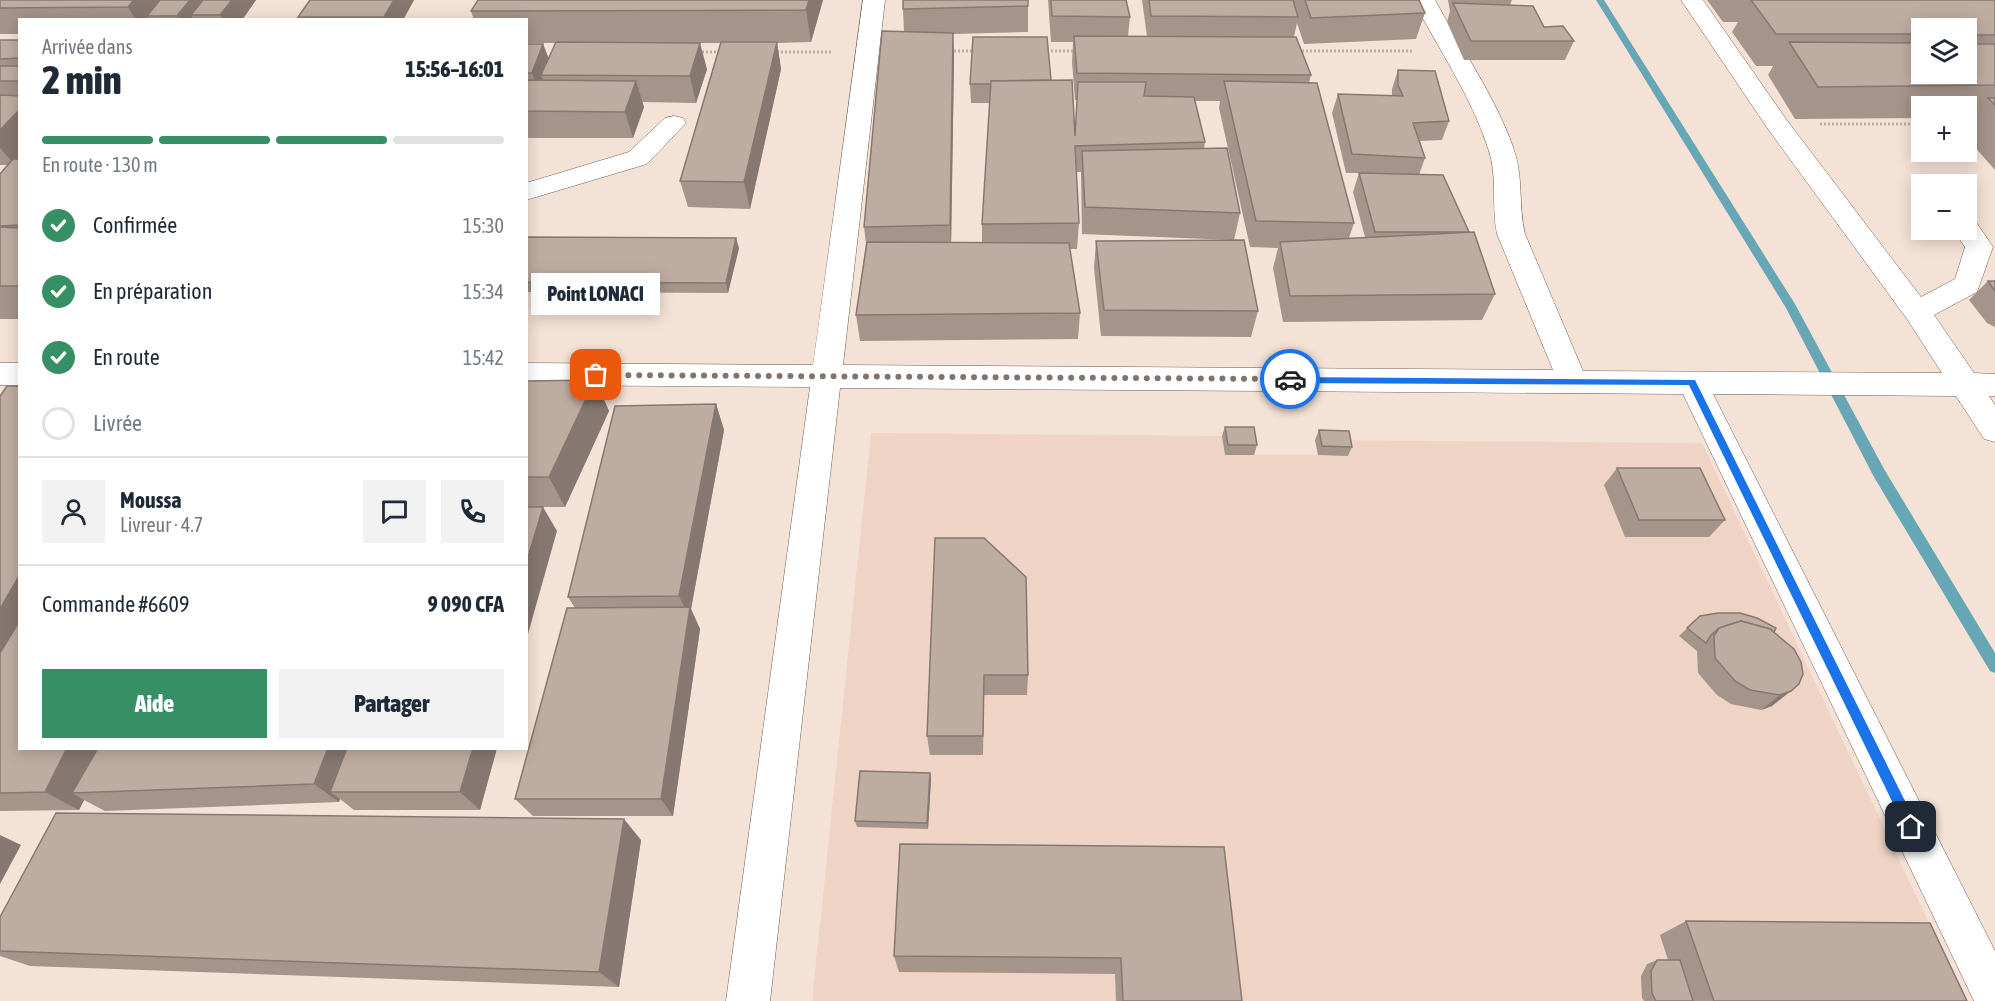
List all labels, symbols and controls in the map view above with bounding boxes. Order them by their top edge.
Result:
map controls [1911,18,1977,240]
button: layers [1911,18,1977,84]
text: Arrivée dans [42,35,133,58]
text: 15:56–16:01 [405,56,504,82]
text: 2 min [42,58,122,102]
button: + [1911,96,1977,162]
text: En route · 130 m [42,153,158,176]
button: − [1911,174,1977,240]
icon: check [42,209,75,242]
text: Confirmée [93,212,177,238]
text: 15:30 [463,214,504,237]
callout: Point LONACI [532,273,660,315]
icon: check [42,275,75,308]
text: En préparation [93,278,212,304]
text: 15:34 [463,280,504,303]
text: Point LONACI [547,282,644,305]
icon: check [42,341,75,374]
text: En route [93,344,160,370]
text: 15:42 [463,346,504,369]
pin [570,349,621,400]
courier [1260,349,1320,409]
icon: bag [579,358,612,391]
icon: car [1274,363,1307,396]
text: Livrée [93,410,142,436]
button: person [42,480,105,543]
button: chat [363,480,426,543]
button: phone [441,480,504,543]
text: Moussa [120,487,181,513]
text: Livreur · 4.7 [120,513,203,536]
text: Commande #6609 [42,591,189,617]
text: 9 090 CFA [428,591,504,617]
button: Aide [42,669,267,738]
button: Partager [279,669,504,738]
pin [1885,801,1936,852]
icon: home [1894,810,1927,843]

